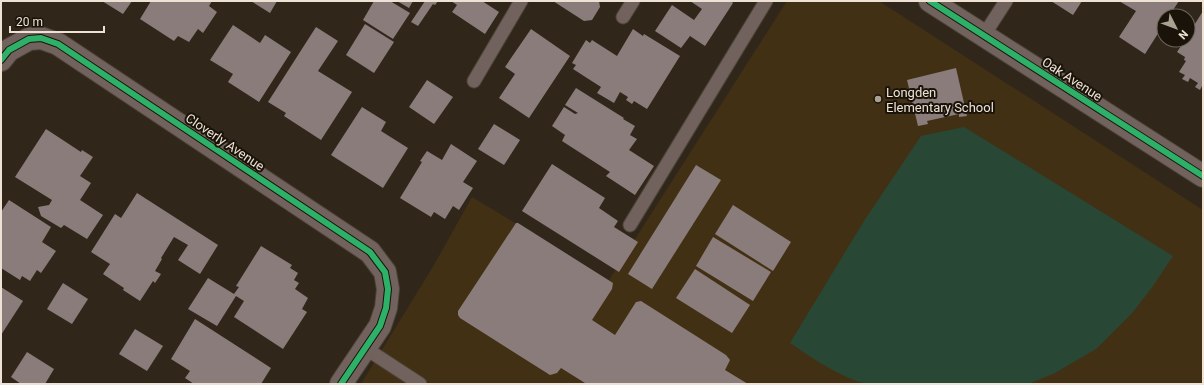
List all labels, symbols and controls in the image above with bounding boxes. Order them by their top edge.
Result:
scale bar [10,8,104,34]
north arrow [1156,8,1196,48]
text: 20 m [16,15,43,29]
text: N [1175,27,1190,42]
street label: Oak Avenue [1039,54,1105,104]
place label: Longden Elementary School [886,85,994,115]
marker: Longden Elementary School [873,94,883,104]
street label: Cloverly Avenue [183,110,267,174]

